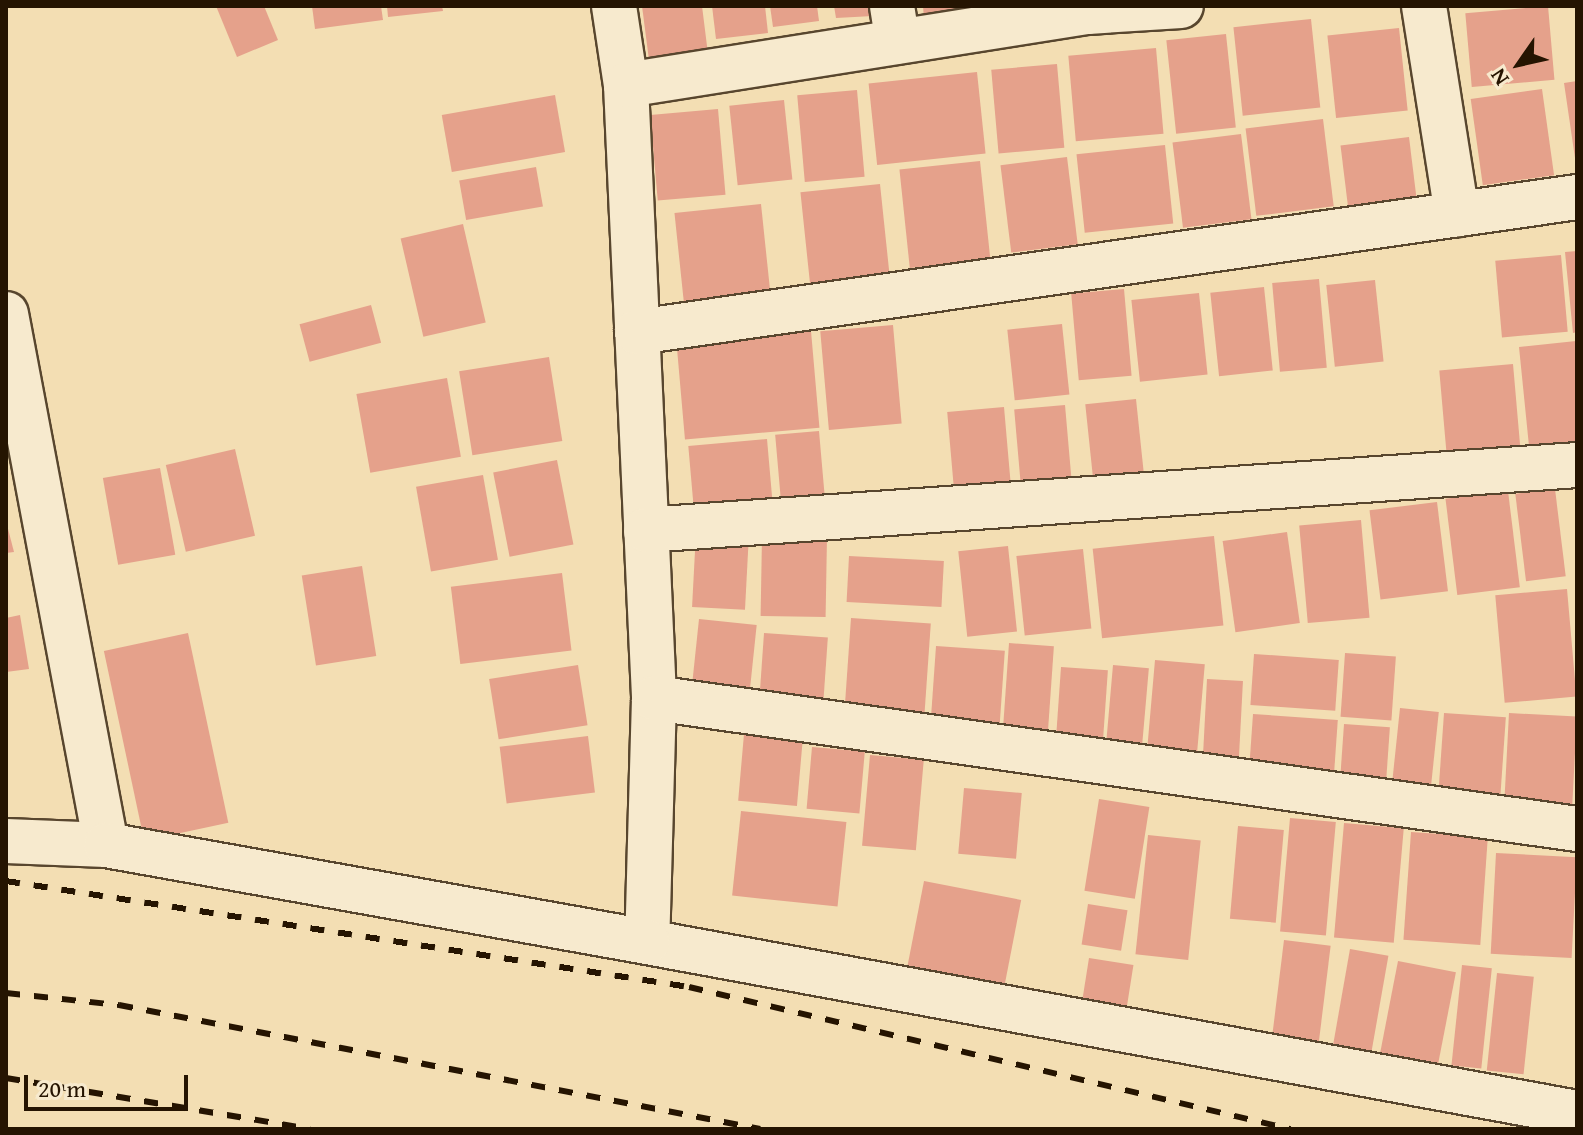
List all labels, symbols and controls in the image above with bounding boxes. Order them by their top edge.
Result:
north arrow [1479,24,1559,104]
text: N [1482,62,1516,92]
scale bar [28,1059,192,1109]
text: 20 m [38,1071,86,1106]

